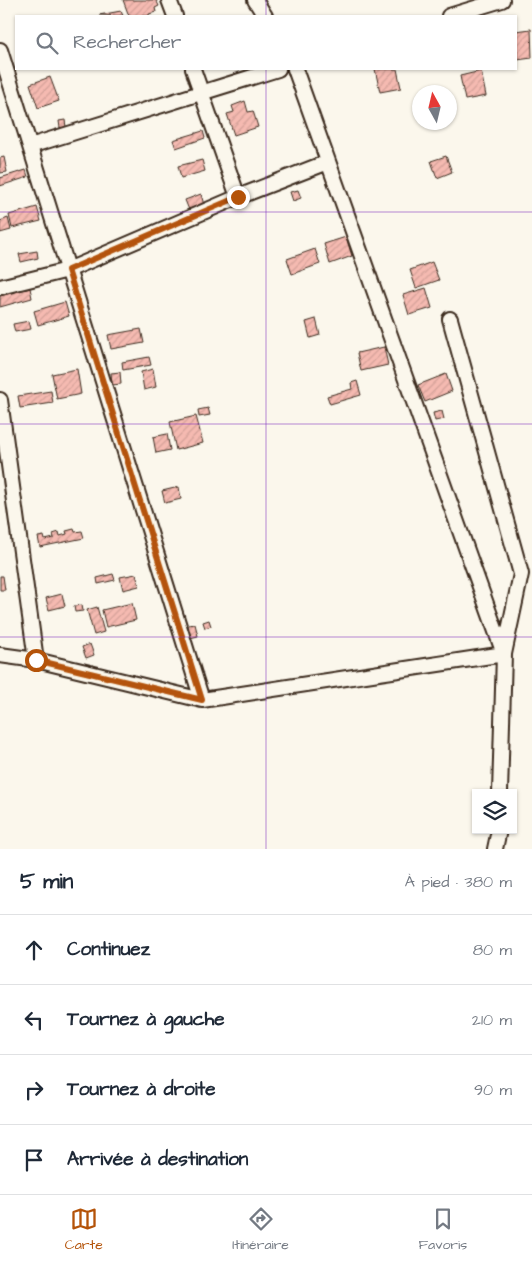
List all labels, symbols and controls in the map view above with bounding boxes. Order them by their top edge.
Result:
search box [15,15,517,70]
icon: search [33,29,61,57]
text: Rechercher [73,29,181,56]
north arrow [412,85,457,130]
route end [227,186,250,209]
route start [25,649,48,672]
map controls [472,789,517,834]
button: layers [472,789,517,834]
text: 5 min [20,867,73,896]
text: À pied · 380 m [405,871,512,893]
icon: ahead [20,936,48,964]
text: Continuez [67,936,150,963]
text: 80 m [473,939,512,961]
icon: left [20,1006,48,1034]
text: Tournez à gauche [67,1006,225,1033]
text: 210 m [472,1009,512,1031]
icon: right [20,1076,48,1104]
text: Tournez à droite [67,1076,215,1103]
text: 90 m [474,1079,512,1101]
icon: arrive [20,1146,48,1174]
text: Arrivée à destination [67,1146,248,1173]
tab: Carte [65,1205,103,1255]
tab: Itinéraire [232,1205,289,1255]
tab: Favoris [418,1205,467,1255]

